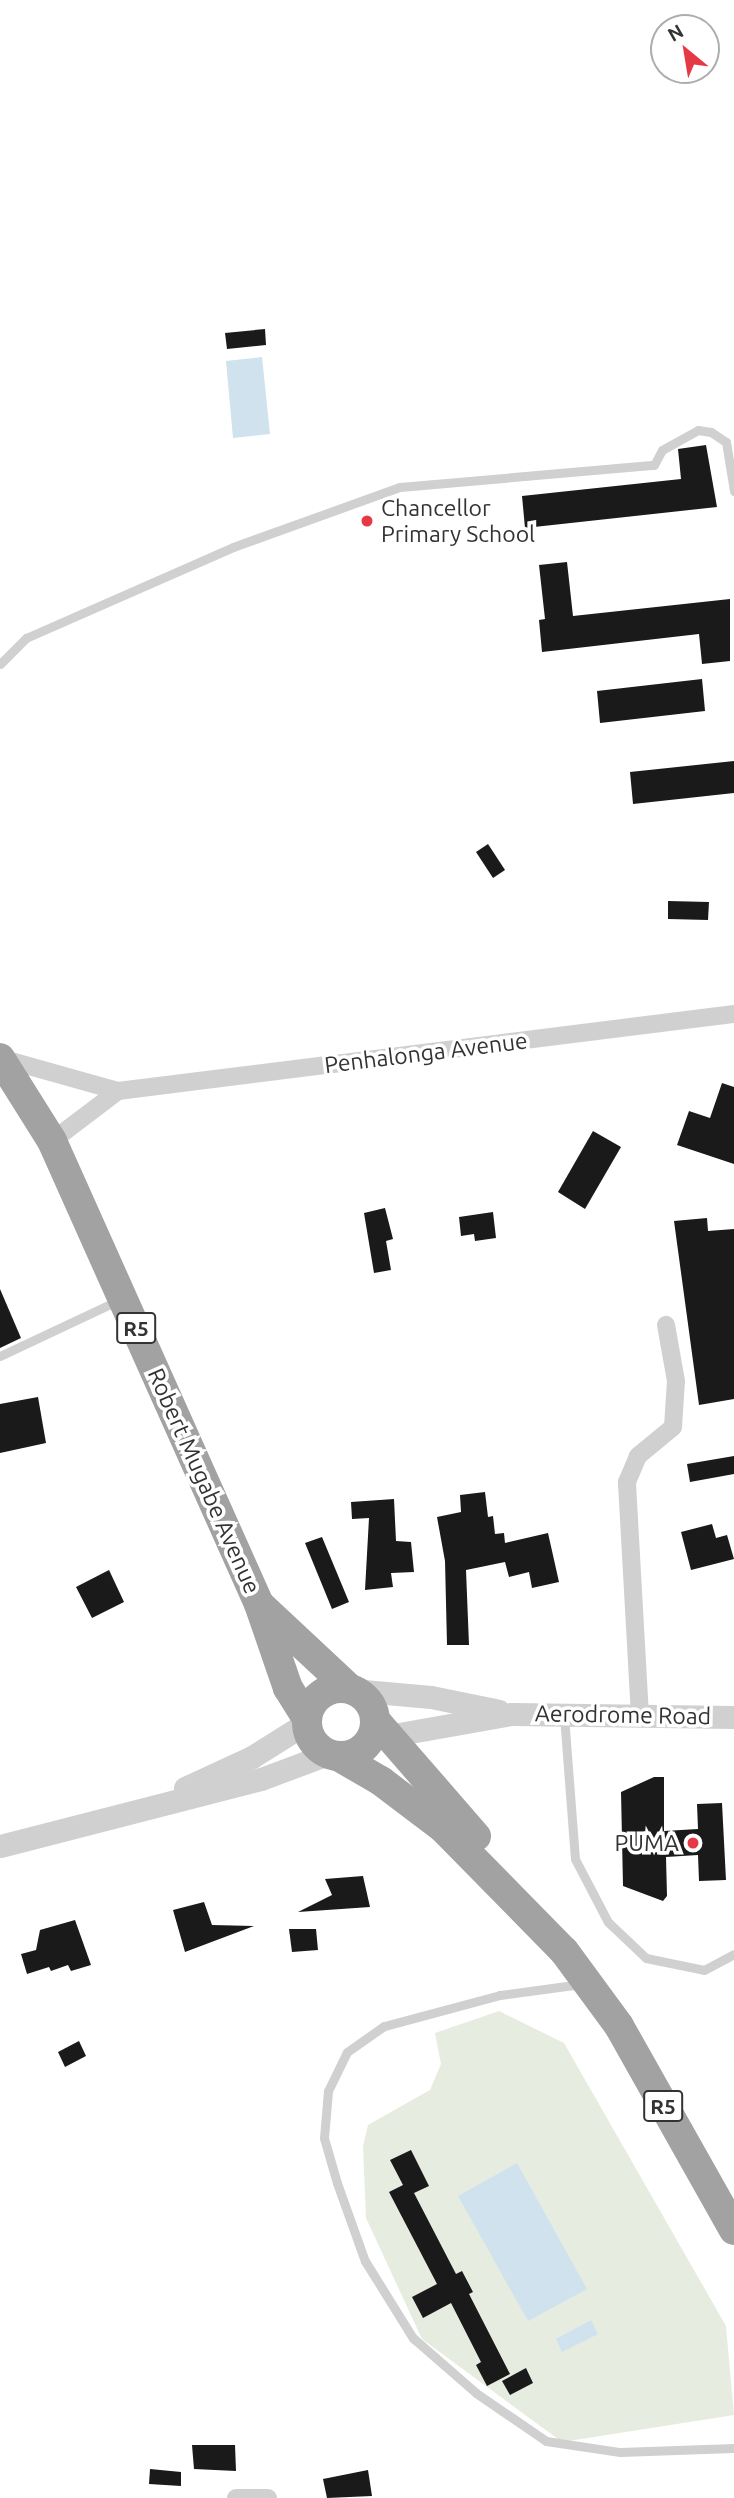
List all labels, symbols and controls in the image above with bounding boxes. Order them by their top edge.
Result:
north arrow [650,14,720,84]
text: N [664,19,687,46]
place label: Chancellor Primary School [381,494,535,548]
marker: Chancellor Primary School [359,513,375,529]
street label: Penhalonga Avenue [323,1027,529,1079]
road number: R5 [115,1310,157,1346]
street label: Robert Mugabe Avenue [142,1364,266,1598]
street label: Aerodrome Road [535,1700,711,1730]
place label: PUMA [615,1829,679,1857]
marker: PUMA [685,1835,701,1851]
road number: R5 [642,2088,684,2124]

